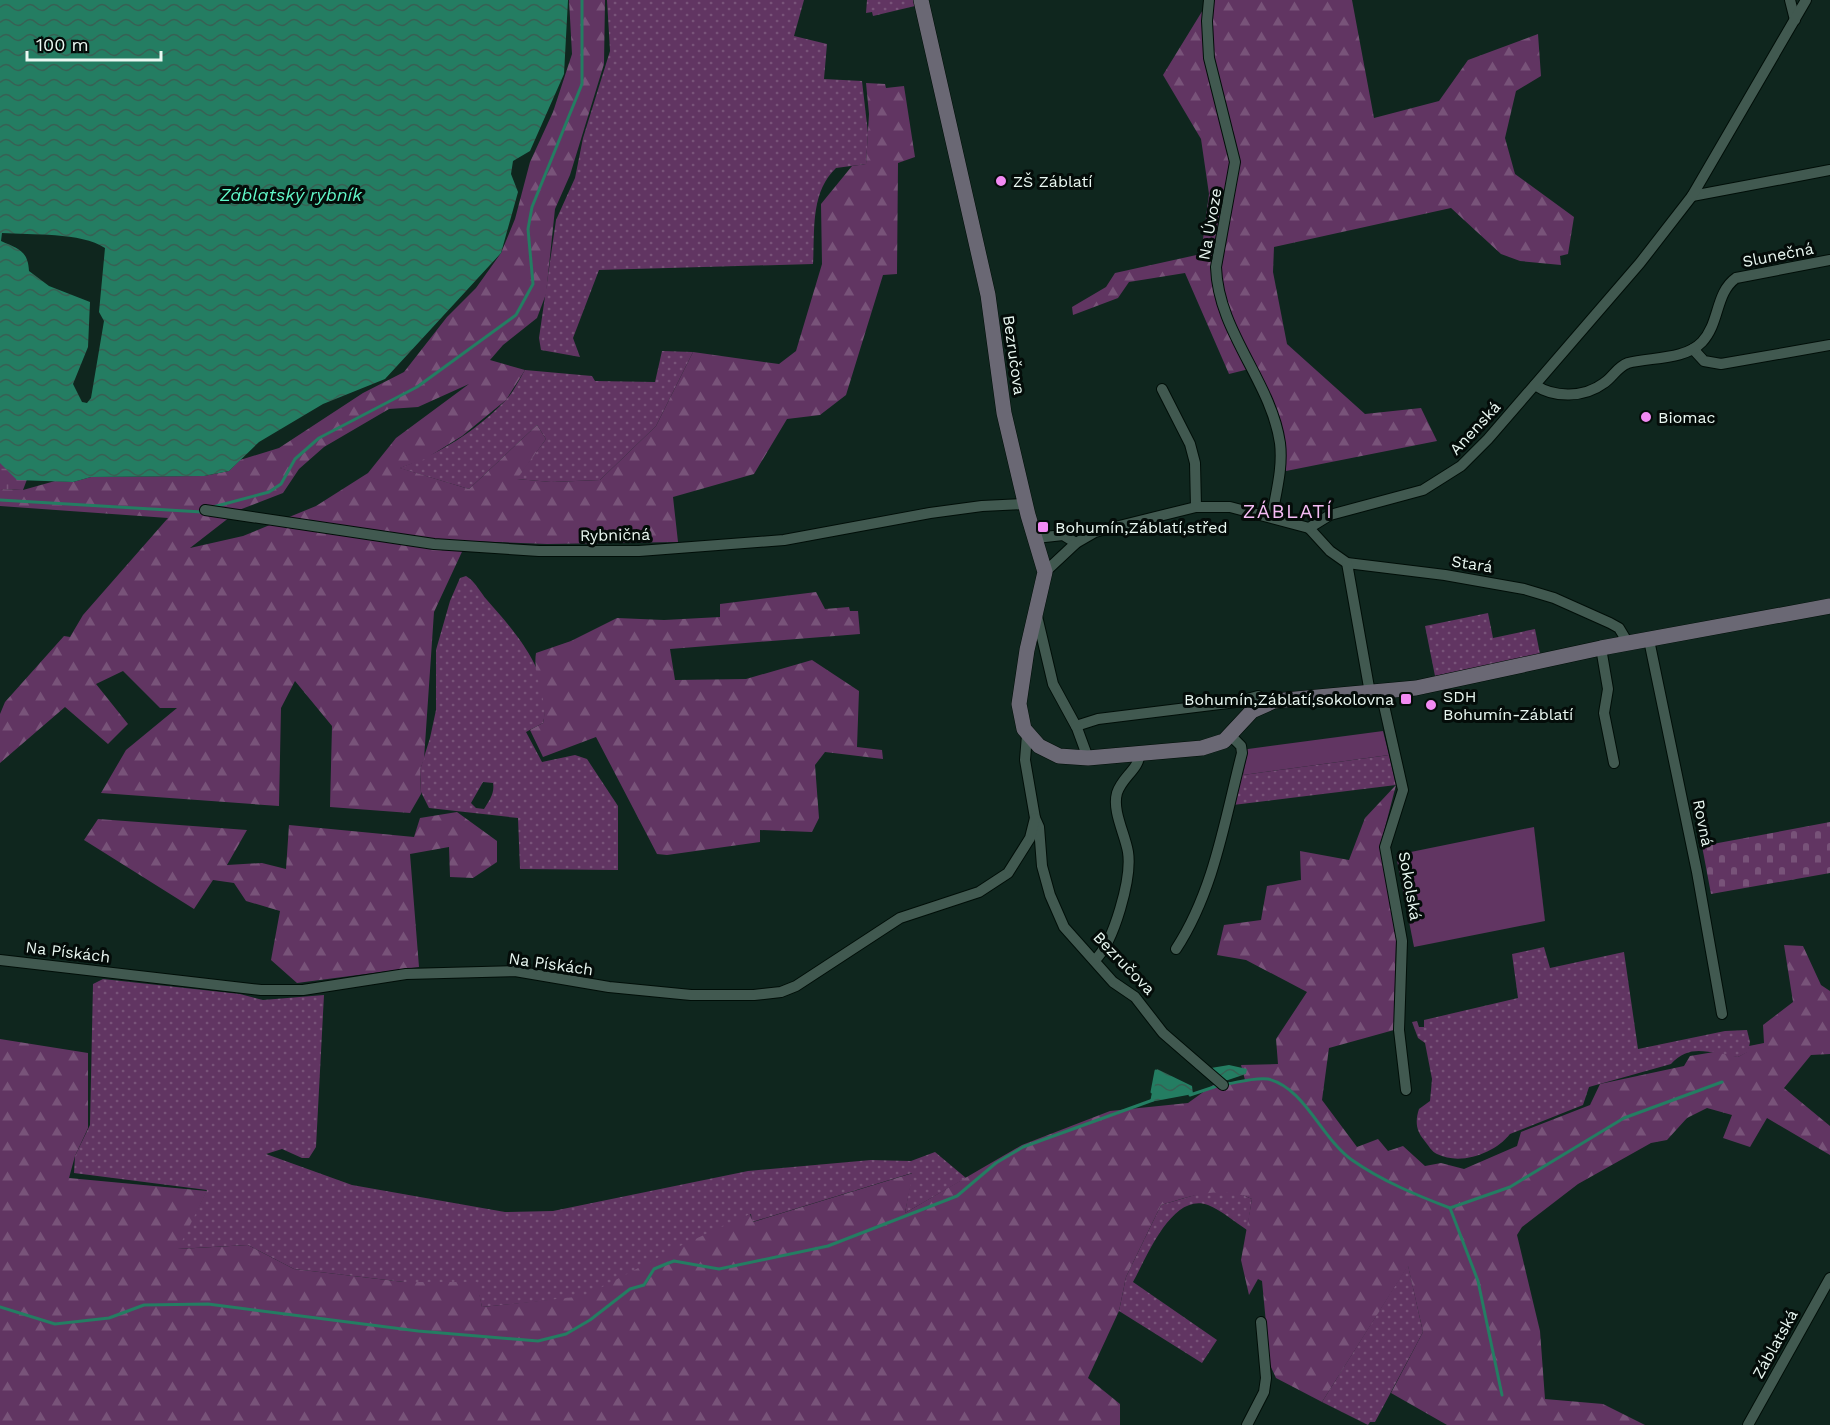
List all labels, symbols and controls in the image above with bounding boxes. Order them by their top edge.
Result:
scale bar [27,24,160,62]
text: 100 m [36,34,89,55]
place label: ZŠ Záblatí [1013,172,1093,191]
marker: ZŠ Záblatí [994,174,1008,188]
water label: Záblatský rybník [219,184,363,205]
street label: Na Úvoze [1194,187,1226,261]
street label: Slunečná [1741,239,1815,271]
street label: Bezručova [999,314,1029,396]
street label: Anenská [1446,397,1504,459]
place label: Biomac [1658,408,1716,427]
marker: Biomac [1639,410,1653,424]
district label: ZÁBLATÍ [1243,499,1333,523]
place label: Bohumín,Záblatí,střed [1055,518,1228,537]
marker: Bohumín,Záblatí,střed [1036,520,1050,534]
street label: Rybničná [580,525,650,545]
street label: Stará [1450,551,1494,577]
place label: SDH Bohumín-Záblatí [1443,687,1573,724]
place label: Bohumín,Záblatí,sokolovna [1184,690,1394,709]
marker: Bohumín,Záblatí,sokolovna [1399,692,1413,706]
marker: SDH Bohumín-Záblatí [1424,698,1438,712]
street label: Rovná [1689,798,1717,848]
street label: Sokolská [1395,850,1425,922]
street label: Bezručova [1089,927,1159,999]
street label: Na Pískách [25,937,111,967]
street label: Na Pískách [508,949,594,979]
street label: Záblatská [1748,1306,1802,1382]

